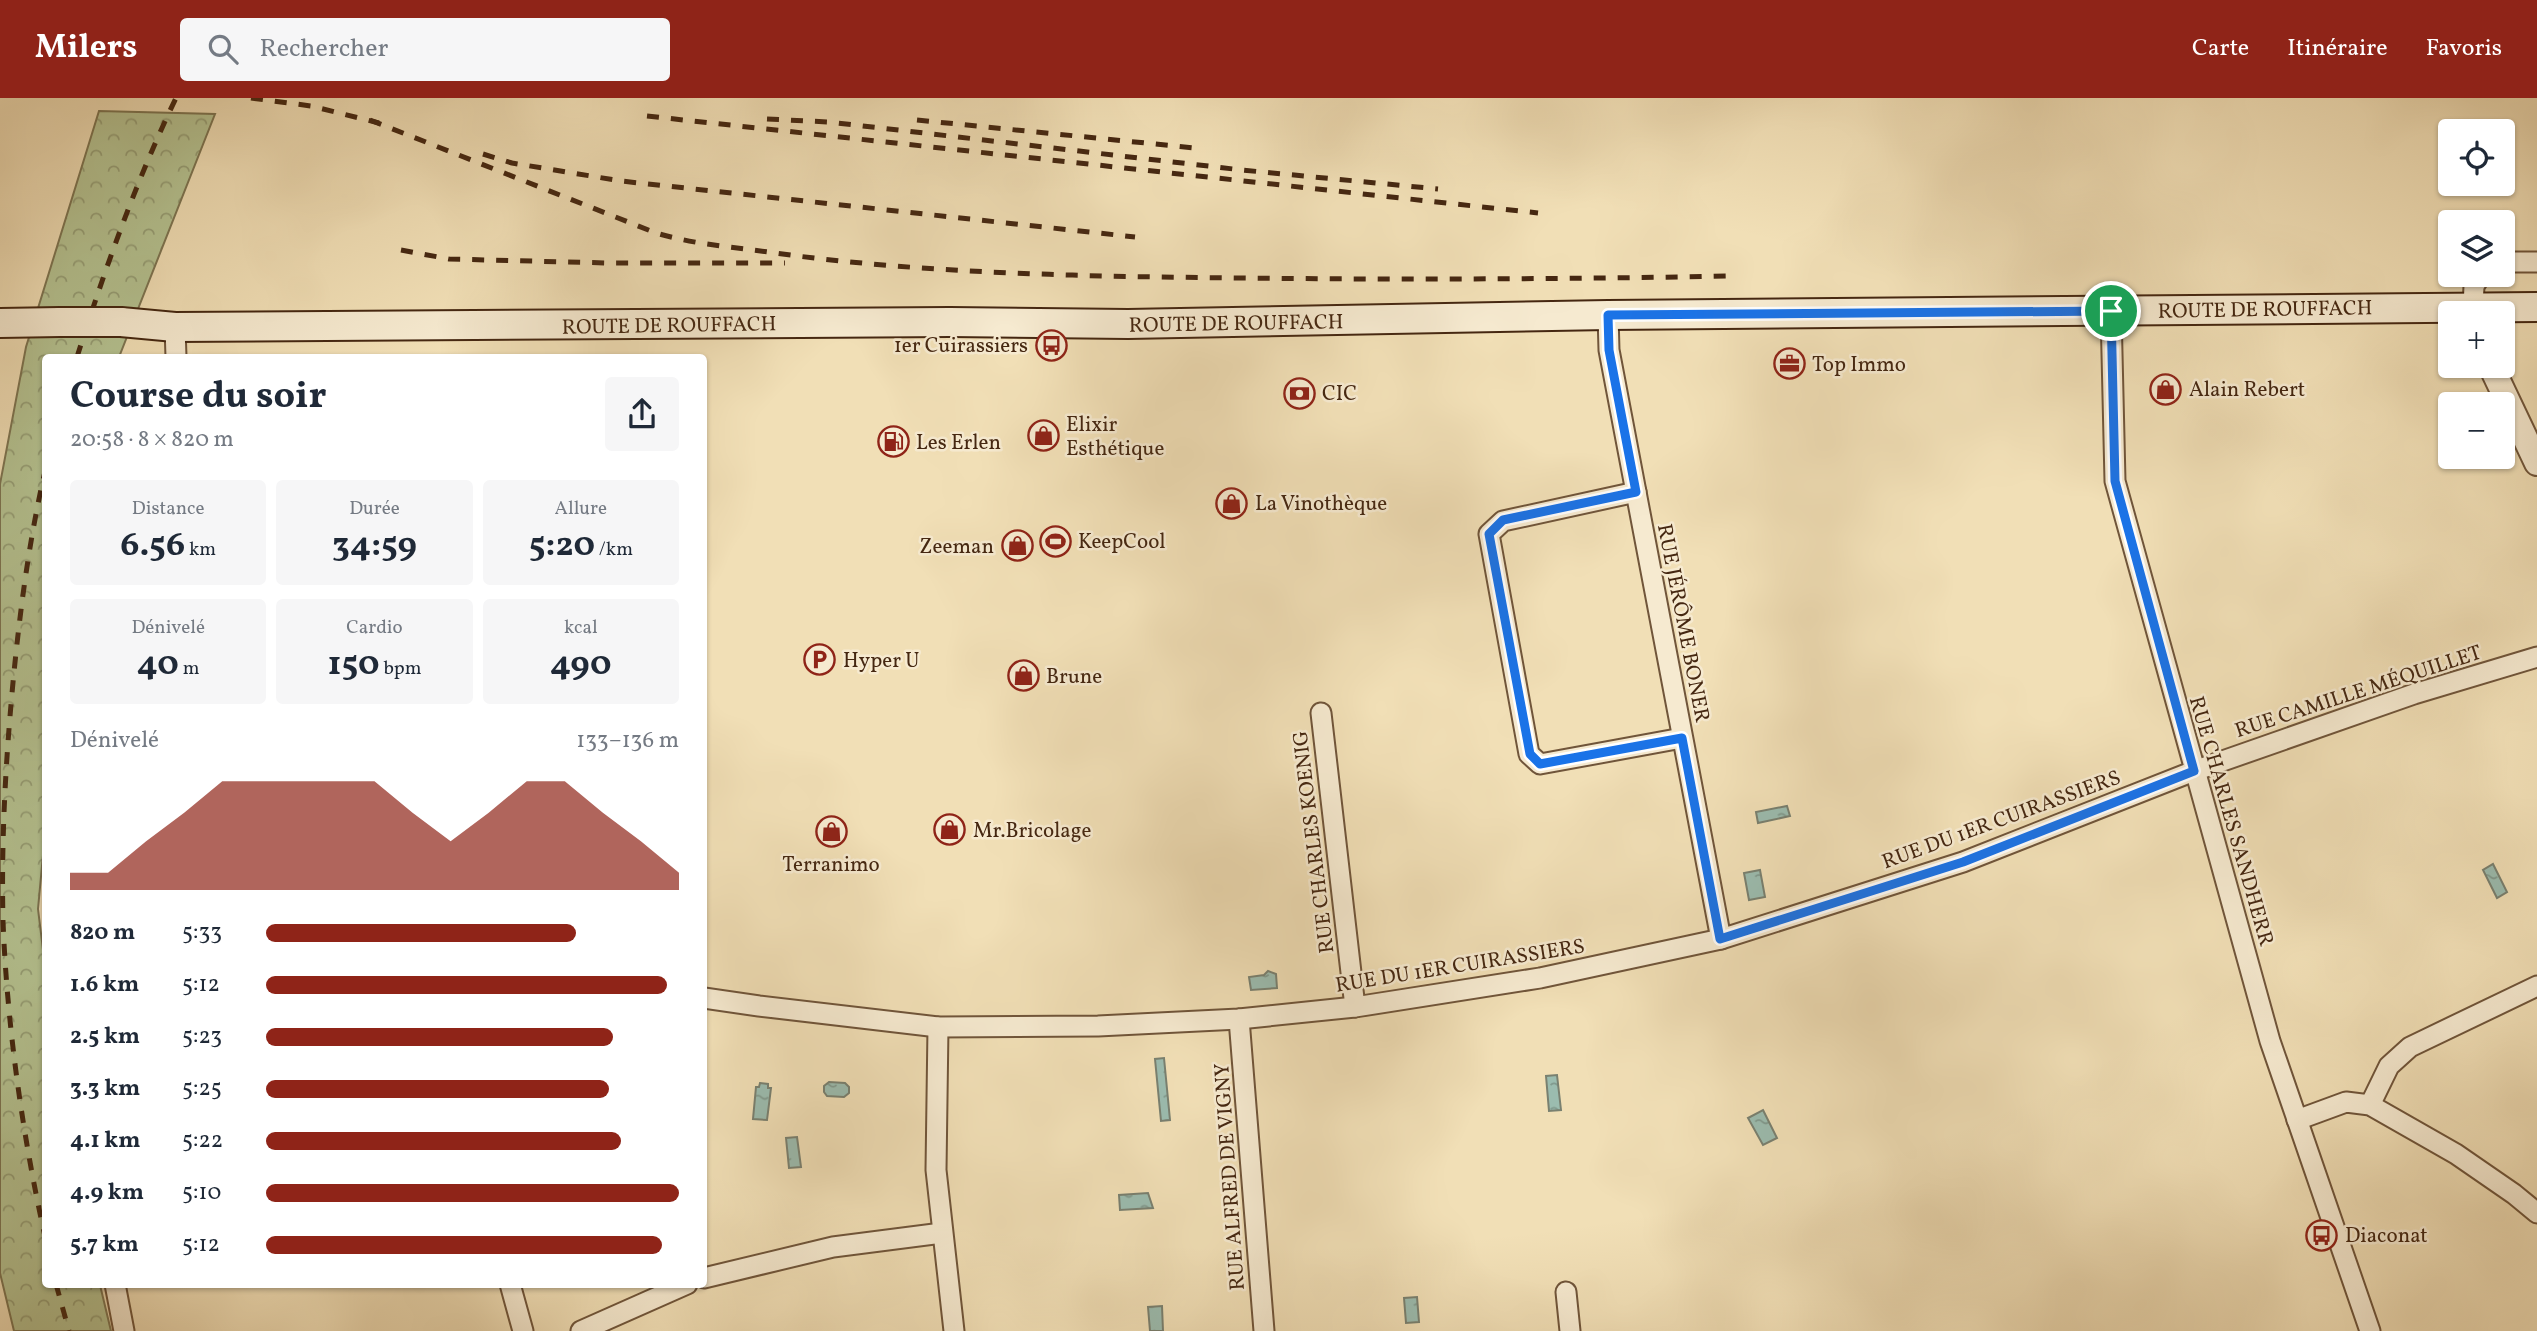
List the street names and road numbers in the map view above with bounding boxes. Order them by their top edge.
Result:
street label: ROUTE DE ROUFFACH [2157,294,2373,327]
street label: ROUTE DE ROUFFACH [1128,308,1344,341]
street label: ROUTE DE ROUFFACH [561,310,777,343]
street label: RUE JÉRÔME BONER [1649,521,1716,725]
street label: RUE CAMILLE MÉQUILLET [2231,639,2486,746]
street label: RUE CHARLES SANDHERR [2181,693,2280,950]
street label: RUE CHARLES KOENIG [1286,729,1343,955]
street label: RUE DU 1ER CUIRASSIERS [1878,764,2125,877]
street label: RUE DU 1ER CUIRASSIERS [1333,932,1587,1001]
street label: RUE ALFRED DE VIGNY [1208,1062,1253,1291]

